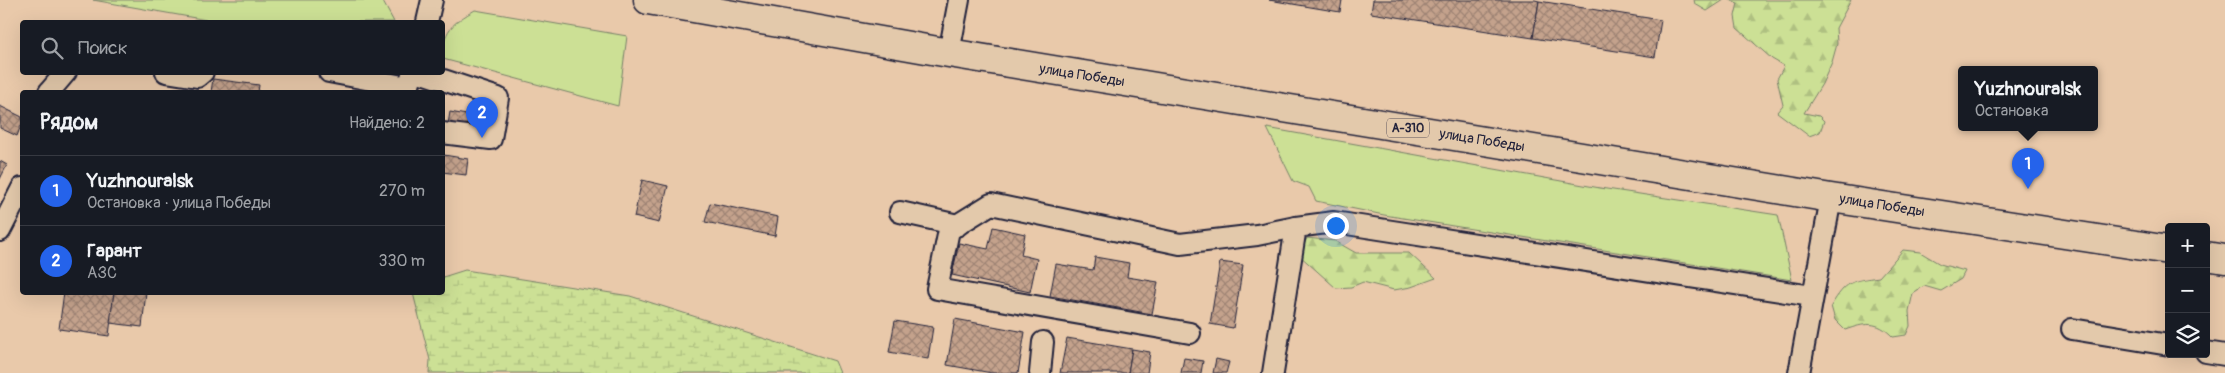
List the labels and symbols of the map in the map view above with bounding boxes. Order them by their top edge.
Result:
street label: улица Победы [1037,60,1126,90]
pin: 2 [466,97,498,138]
road number: А-310 [1387,119,1429,138]
street label: улица Победы [1437,125,1526,155]
pin: 1 [2012,148,2044,189]
street label: улица Победы [1837,190,1926,220]
your location [1323,213,1349,239]

